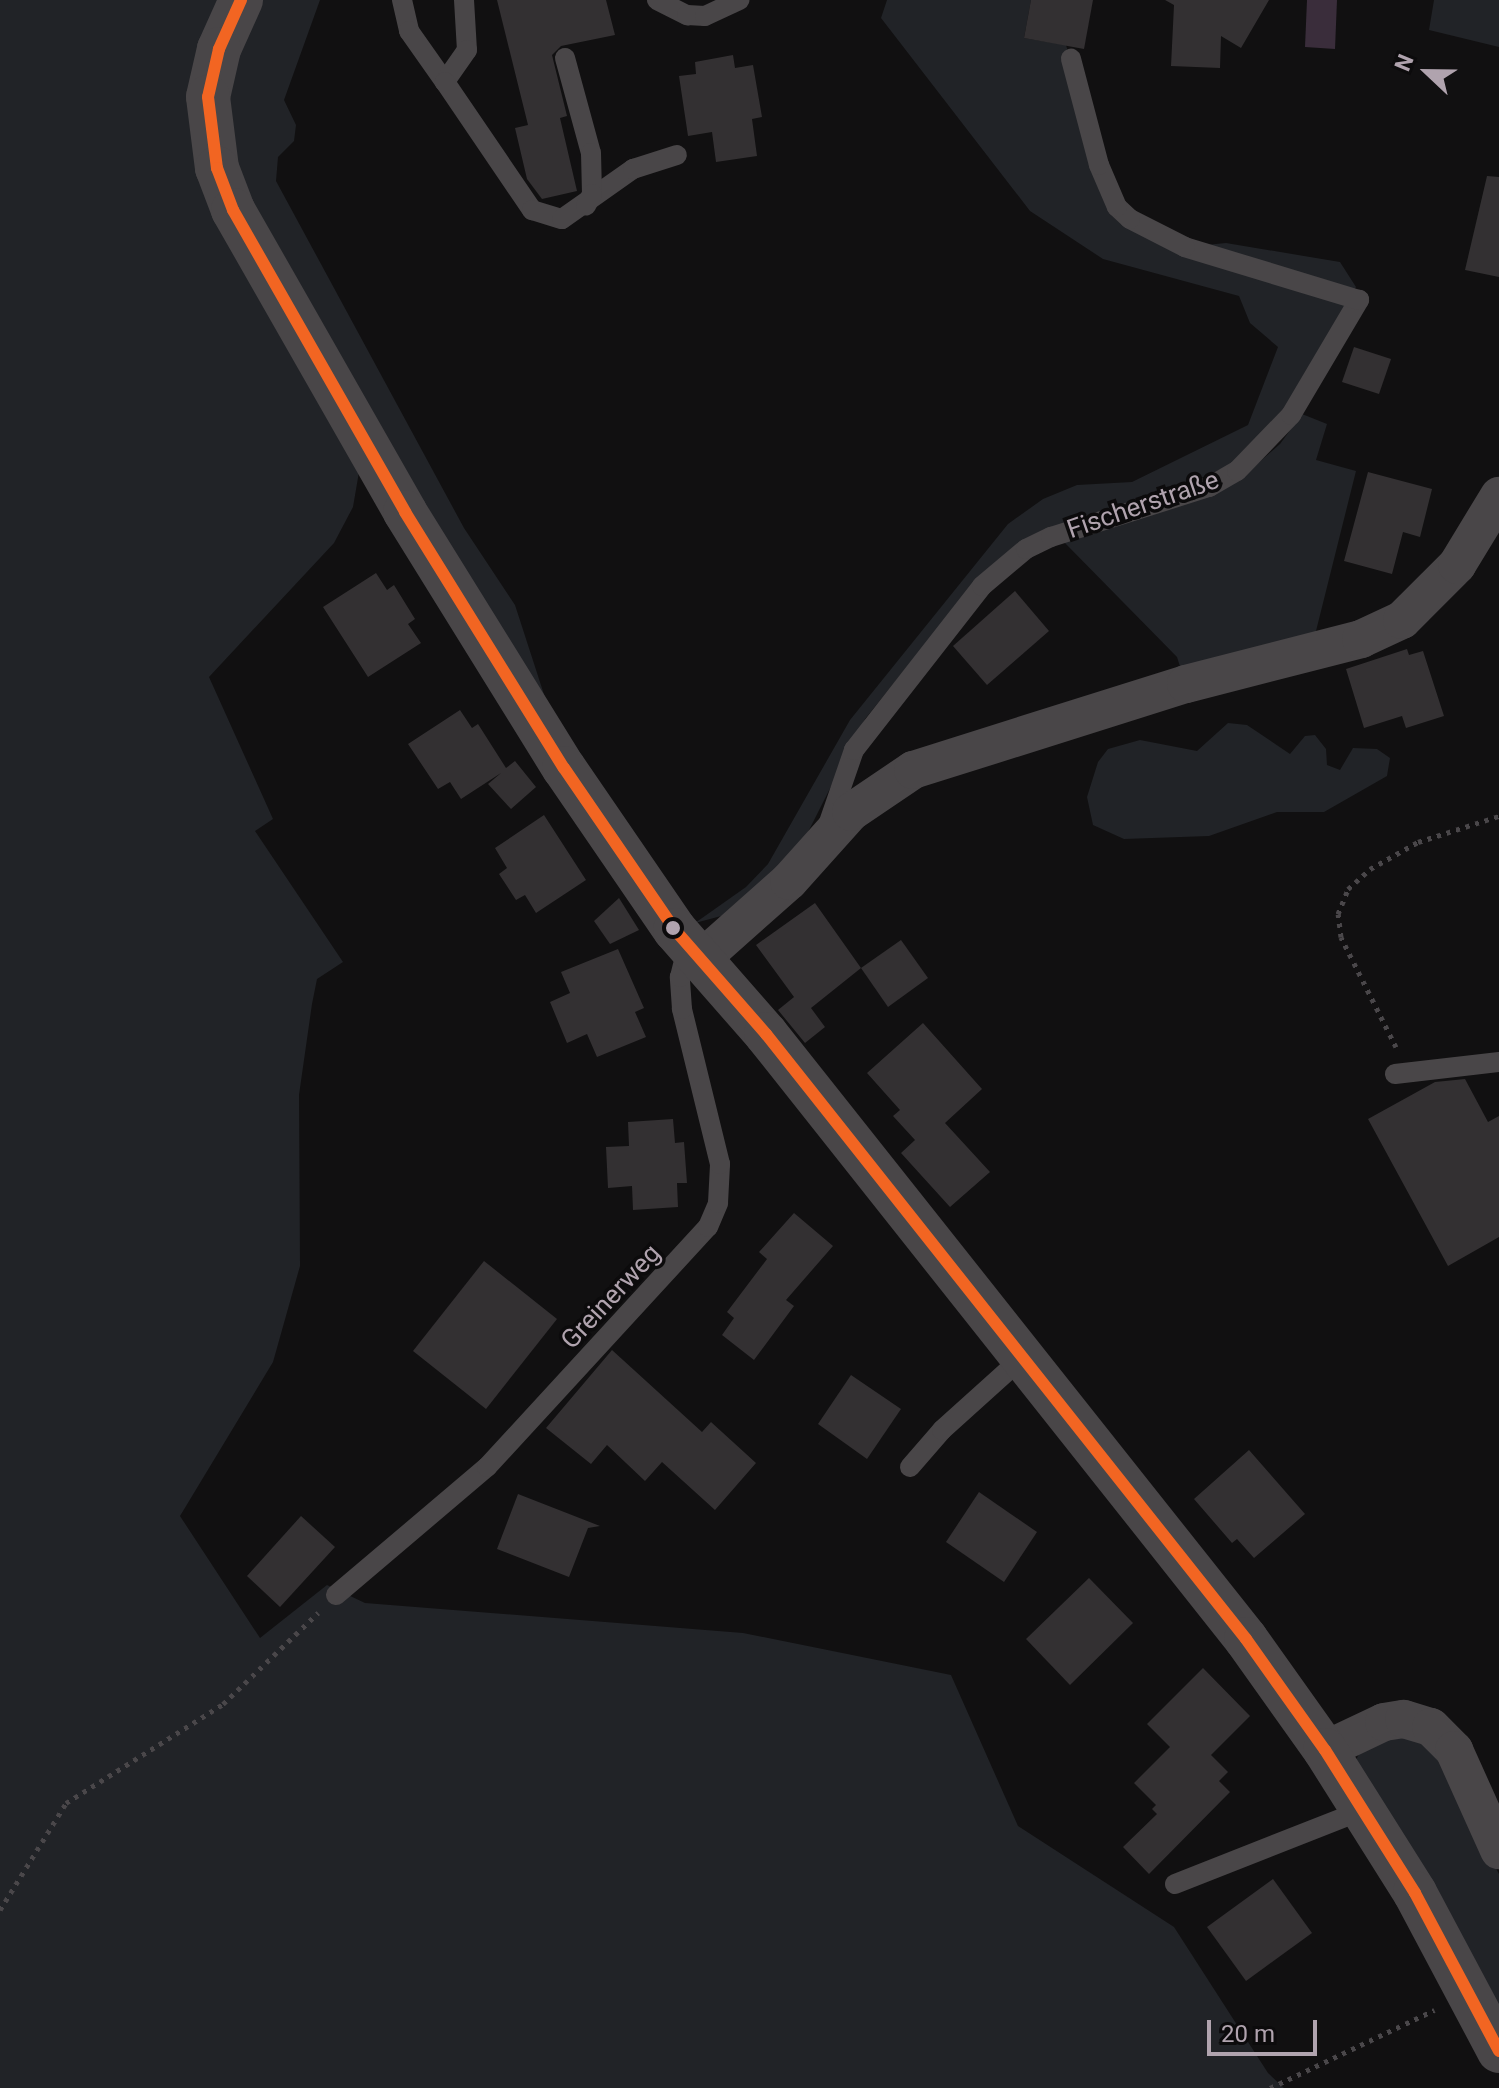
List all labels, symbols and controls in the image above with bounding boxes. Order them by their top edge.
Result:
north arrow [1387,32,1467,112]
text: N [1390,51,1419,75]
street label: Fischerstraße [1063,464,1223,546]
unlabelled marker [665,920,681,936]
street label: Greinerweg [555,1238,667,1356]
scale bar [1211,2004,1321,2054]
text: 20 m [1221,2020,1275,2048]

